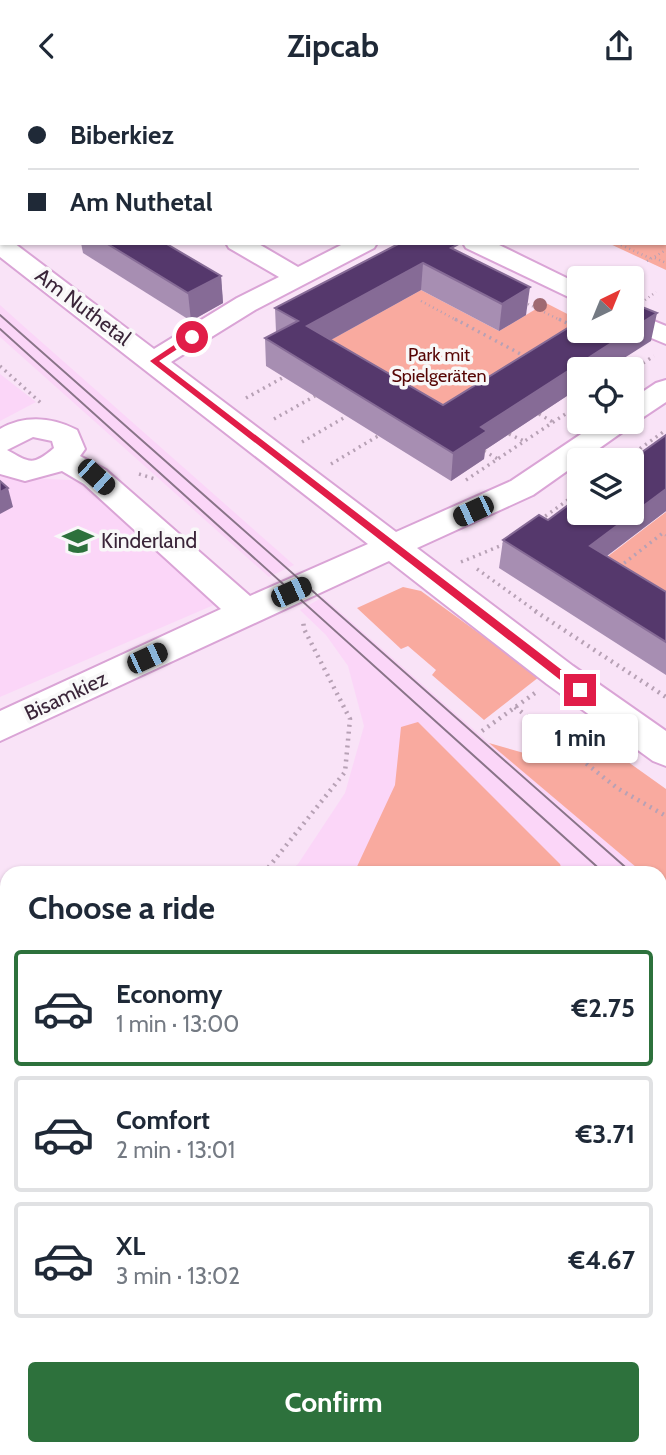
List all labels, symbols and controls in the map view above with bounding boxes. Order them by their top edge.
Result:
text: Zipcab [287,26,379,65]
icon: back [28,27,66,65]
icon: share [600,27,638,65]
text: Biberkiez [70,119,174,151]
text: Am Nuthetal [70,186,213,218]
street label: Am Nuthetal [31,263,136,351]
north arrow [567,266,644,343]
map controls [567,266,644,525]
route start [176,321,208,353]
park label: Park mit Spielgeräten [391,344,487,387]
button: locate [567,357,644,434]
button: layers [567,448,644,525]
car [74,455,119,499]
car [450,493,497,529]
school or university icon: Kinderland [61,524,95,558]
place label: Kinderland [101,528,197,553]
car [268,574,315,610]
car [124,640,171,676]
street label: Bisamkiez [20,665,111,726]
route end [564,674,596,706]
callout: 1 min [522,715,638,763]
text: 1 min [554,724,606,752]
text: Choose a ride [28,888,215,927]
icon: car [32,977,95,1040]
text: Economy [116,978,222,1010]
text: €2.75 [572,992,635,1024]
text: 1 min · 13:00 [116,1010,239,1038]
icon: car [32,1103,95,1166]
text: Comfort [116,1104,210,1136]
text: €3.71 [576,1118,635,1150]
text: 2 min · 13:01 [116,1136,235,1164]
icon: car [32,1229,95,1292]
text: XL [116,1230,145,1262]
text: €4.67 [569,1244,635,1276]
text: 3 min · 13:02 [116,1262,240,1290]
button: Confirm [28,1362,639,1442]

